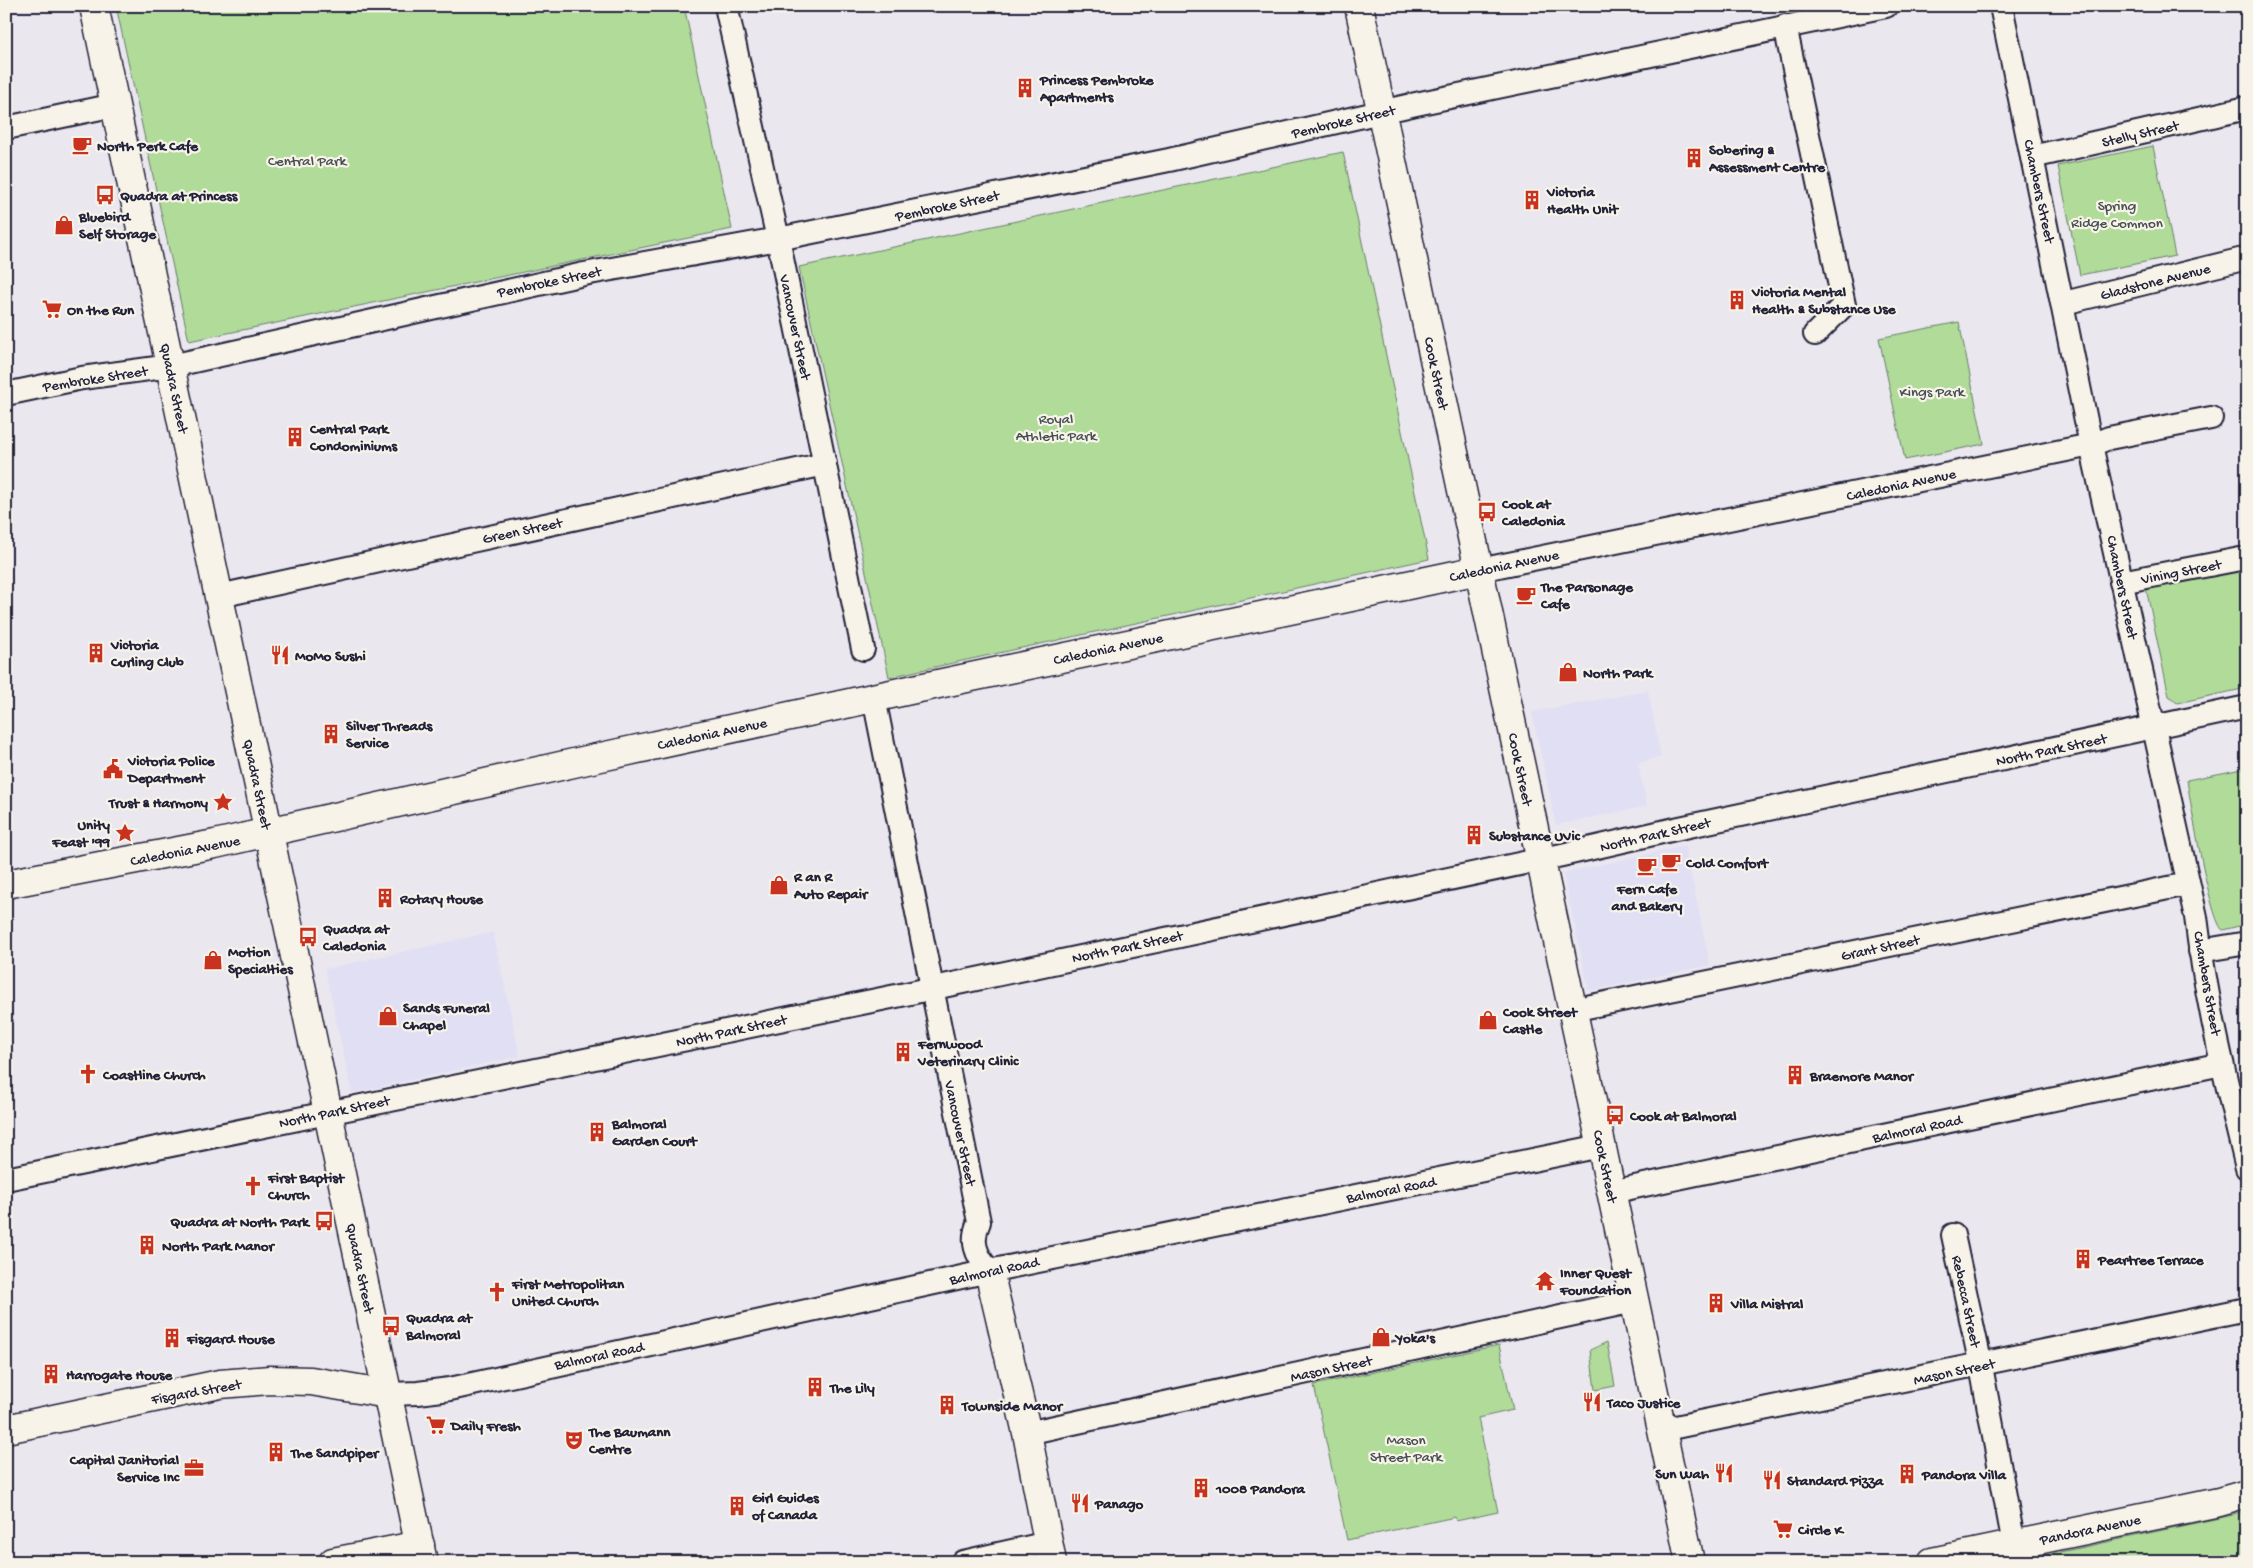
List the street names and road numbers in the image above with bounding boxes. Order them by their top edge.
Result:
street label: Pembroke Street [1289,102,1399,144]
street label: Stelly Street [2100,117,2182,153]
street label: Chambers Street [2018,138,2058,247]
street label: Pembroke Street [893,187,1003,227]
street label: Gladstone Avenue [2099,260,2213,305]
street label: Pembroke Street [495,263,605,303]
street label: Vancouver Street [774,272,814,383]
street label: Cook Street [1419,335,1452,413]
street label: Quadra Street [155,342,192,437]
street label: Pembroke Street [41,363,151,397]
street label: Caledonia Avenue [1845,466,1958,506]
street label: Green Street [481,514,566,549]
street label: Chambers Street [2101,534,2141,643]
street label: Caledonia Avenue [1448,547,1561,587]
street label: Vining Street [2139,556,2225,590]
street label: Caledonia Avenue [1052,630,1165,670]
street label: Caledonia Avenue [656,715,769,755]
street label: North Park Street [1994,730,2110,771]
street label: Cook Street [1503,731,1536,809]
street label: Quadra Street [238,738,275,833]
street label: North Park Street [1598,814,1714,857]
street label: Caledonia Avenue [129,832,242,871]
street label: North Park Street [1070,927,1186,968]
street label: Chambers Street [2188,930,2224,1039]
street label: Grant Street [1839,931,1923,966]
street label: North Park Street [674,1011,790,1052]
street label: Vancouver Street [939,1078,979,1189]
street label: North Park Street [277,1092,393,1133]
street label: Balmoral Road [1870,1111,1965,1148]
street label: Cook Street [1588,1128,1621,1206]
street label: Balmoral Road [1344,1173,1439,1209]
street label: Quadra Street [341,1222,378,1317]
street label: Balmoral Road [947,1253,1042,1290]
street label: Rebecca Street [1947,1254,1984,1351]
street label: Balmoral Road [552,1338,647,1375]
street label: Mason Street [1289,1352,1376,1387]
street label: Mason Street [1912,1355,1999,1390]
street label: Fisgard Street [149,1376,245,1410]
street label: Pandora Avenue [2037,1511,2143,1551]

